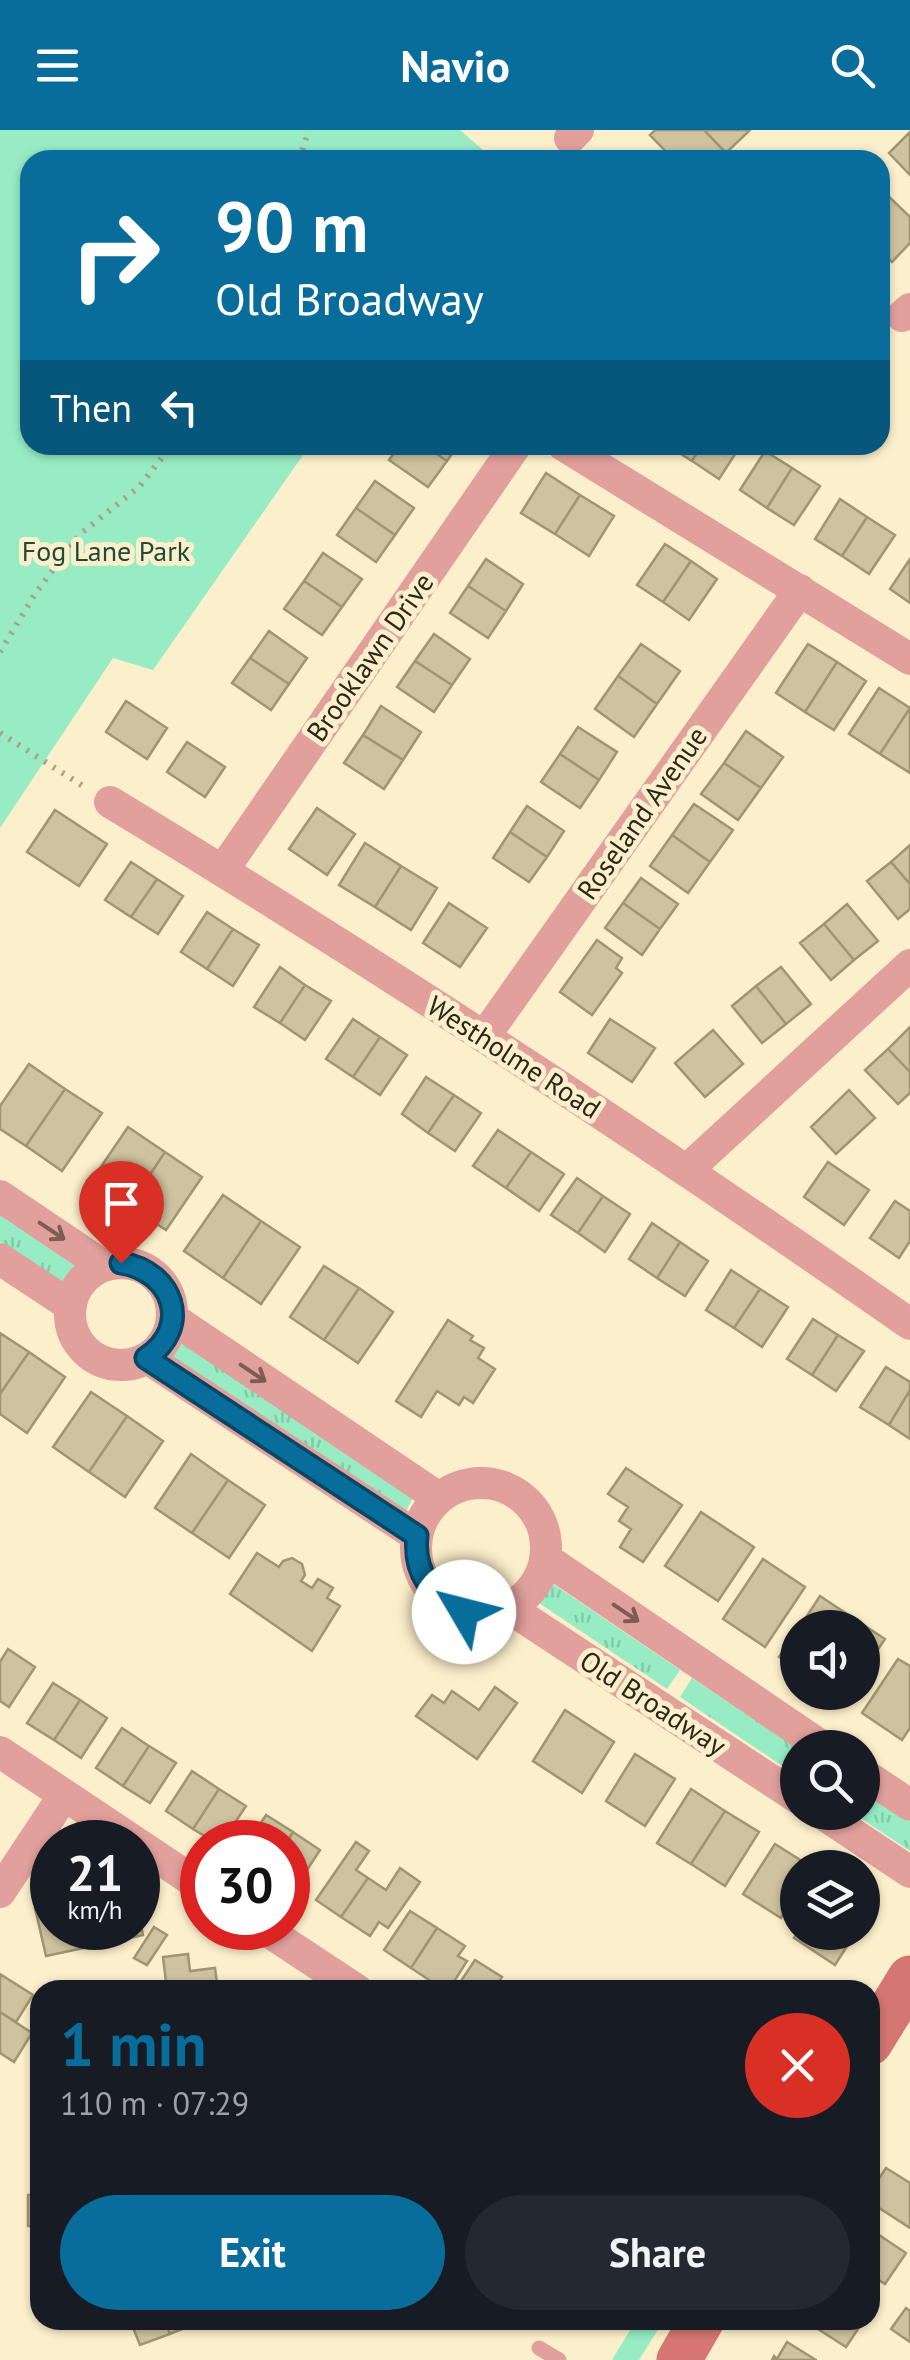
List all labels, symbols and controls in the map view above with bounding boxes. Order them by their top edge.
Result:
text: Navio [400,36,510,94]
icon: menu [30,38,85,93]
icon: search [825,38,880,93]
text: 90 m [215,181,368,271]
icon: right [50,190,180,320]
text: Old Broadway [215,269,484,327]
icon: left [152,380,207,435]
text: Then [50,383,132,432]
park label: Fog Lane Park [22,532,191,569]
street label: Brooklawn Drive [298,565,441,748]
street label: Roseland Avenue [568,719,715,906]
street label: Westholme Road [420,987,608,1126]
pin [79,1161,164,1264]
icon: arrive [94,1176,149,1231]
one-way arrow [38,1220,65,1241]
one-way arrow [239,1362,267,1383]
position arrow [412,1560,516,1664]
one-way arrow [612,1602,640,1623]
map controls [780,1610,880,1950]
button: sound [780,1610,880,1710]
street label: Old Broadway [573,1642,733,1764]
button: search [780,1730,880,1830]
speed limit sign: 30 [180,1820,310,1950]
text: 21 [67,1840,123,1905]
button: layers [780,1850,880,1950]
text: km/h [68,1894,122,1926]
text: 1 min [60,2005,206,2083]
button: close [745,2013,850,2118]
text: 110 m · 07:29 [60,2082,249,2124]
button: Exit [60,2195,445,2310]
button: Share [465,2195,850,2310]

